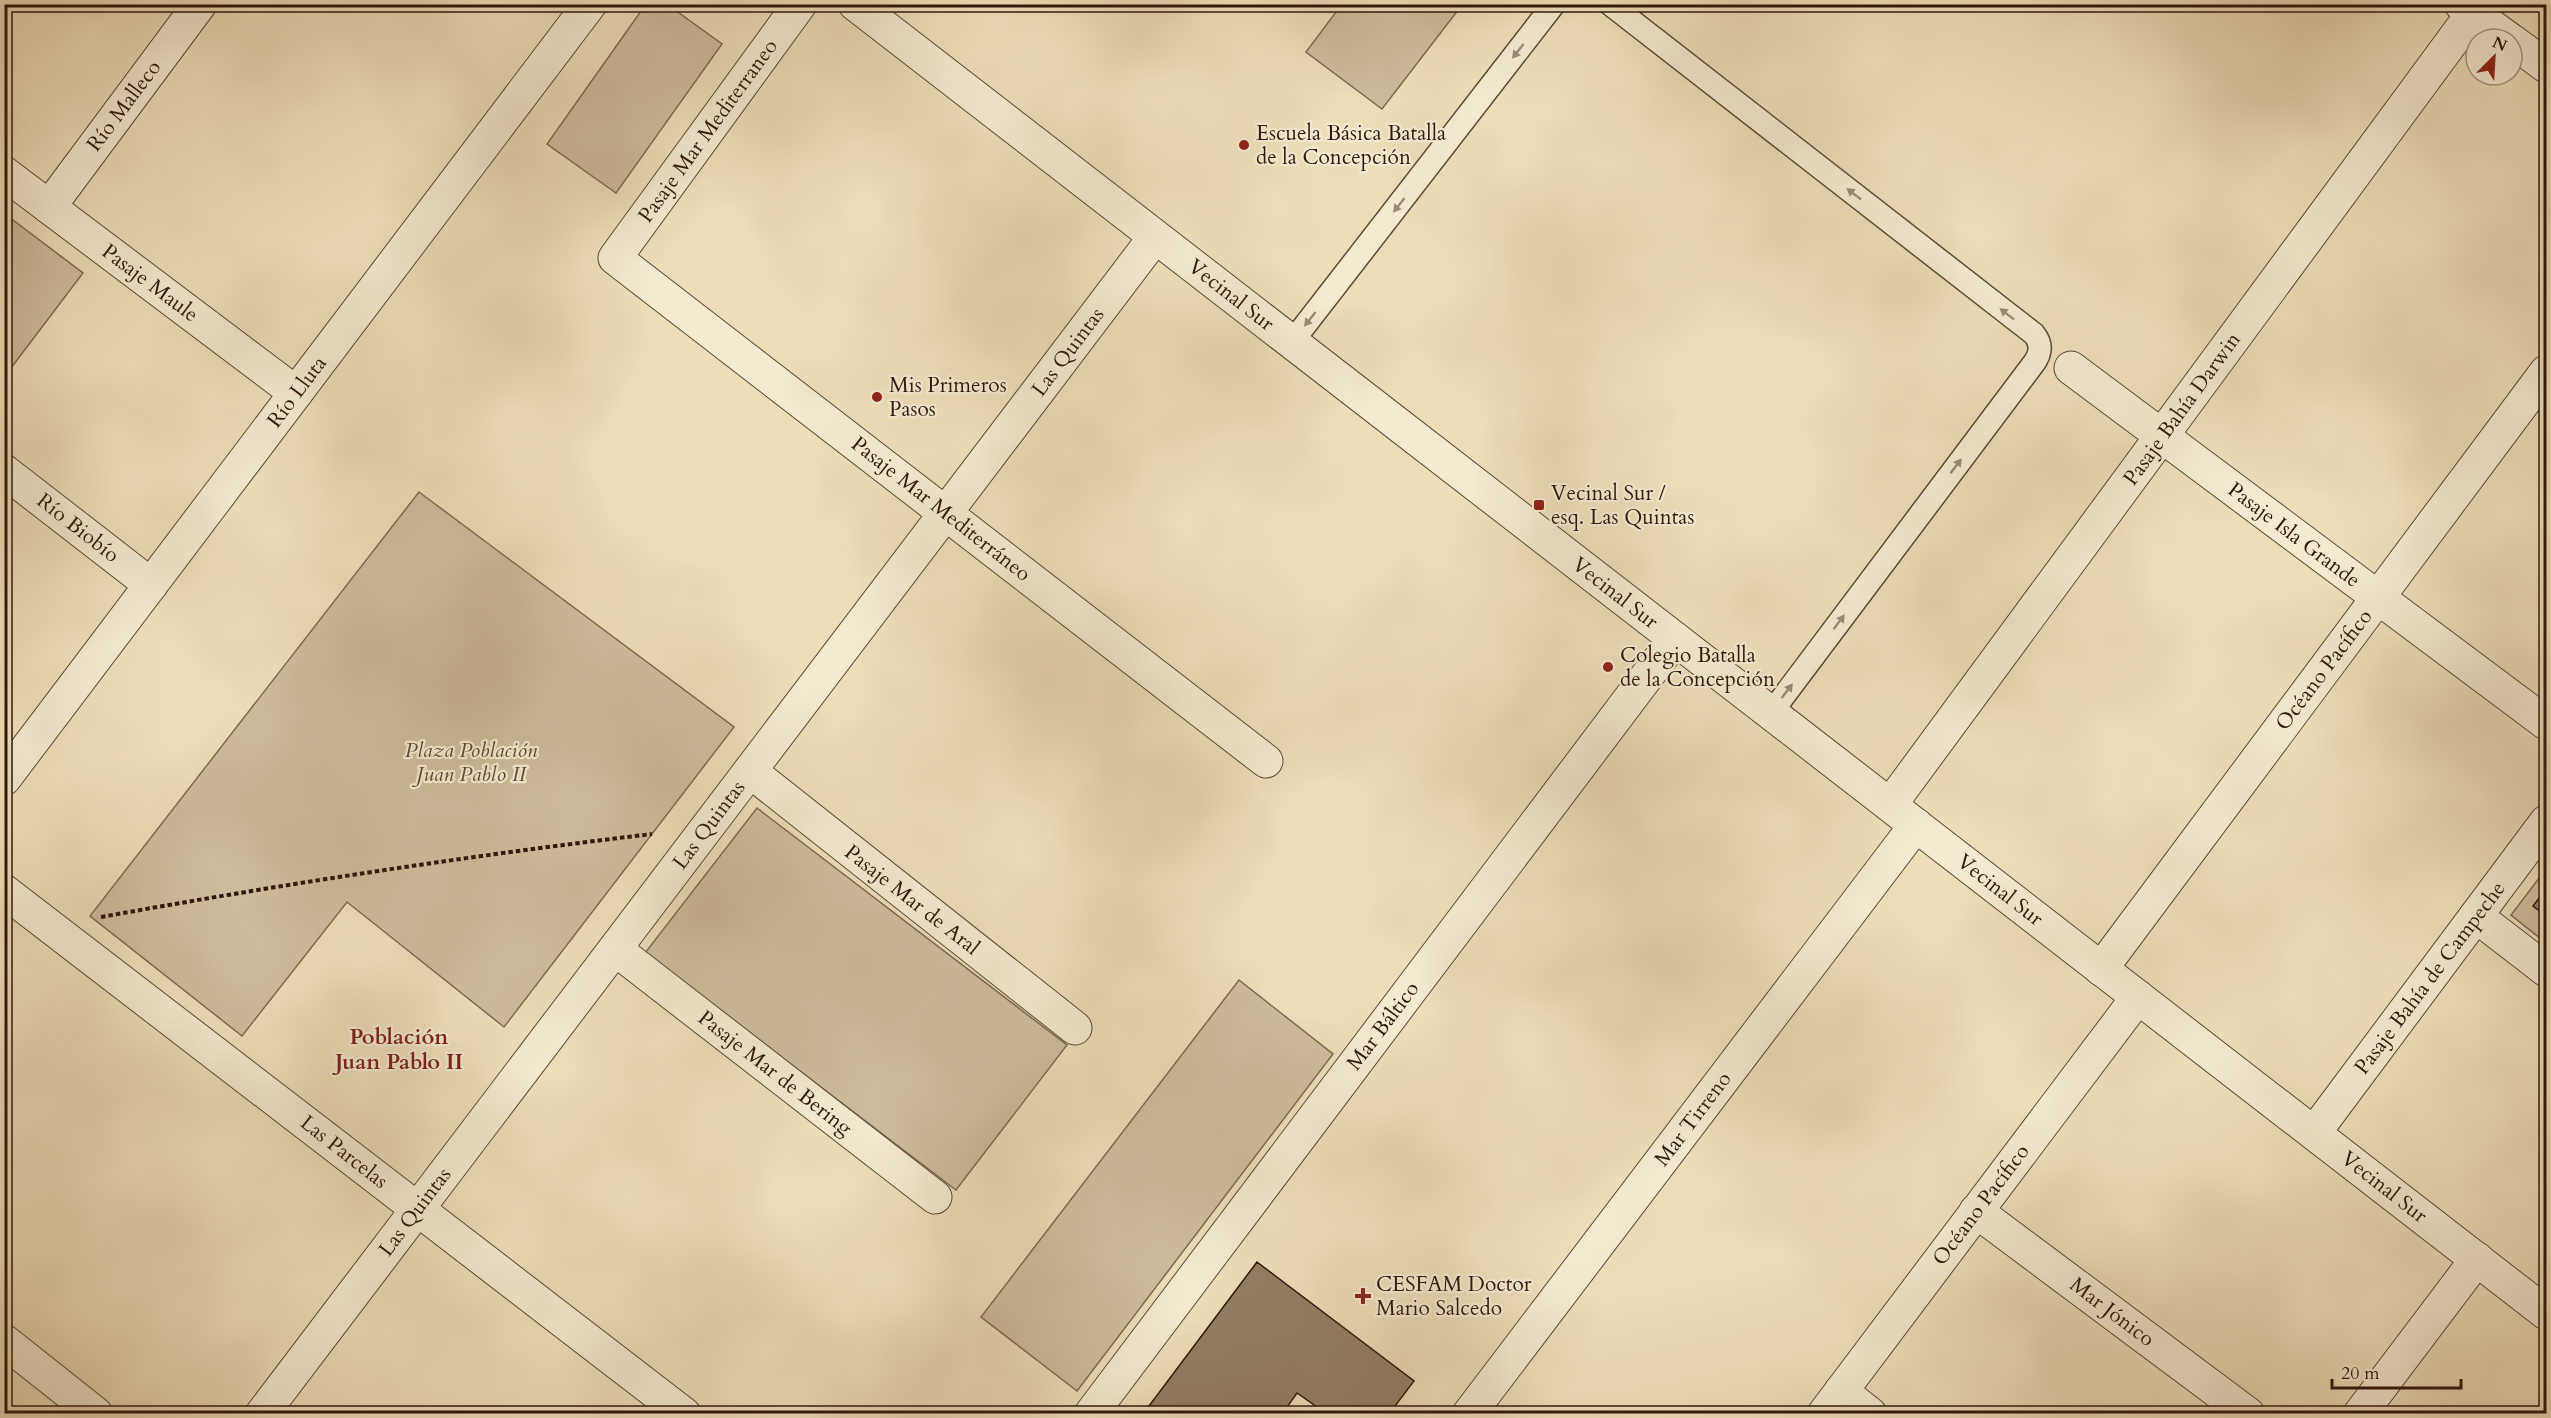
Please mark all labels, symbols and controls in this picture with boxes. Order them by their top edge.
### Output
north arrow [2464,27,2524,87]
text: N [2489,31,2511,57]
street label: Pasaje Mar Mediterraneo [631,33,785,229]
one-way arrow [1513,43,1525,58]
street label: Río Malleco [80,54,168,158]
place label: Escuela Básica Batalla de la Concepción [1256,119,1446,172]
marker: Escuela Básica Batalla de la Concepción [1237,138,1251,152]
one-way arrow [1846,188,1862,200]
one-way arrow [1393,197,1405,212]
street label: Pasaje Maule [96,237,204,329]
street label: Vecinal Sur [1182,252,1280,338]
street label: Las Quintas [1025,301,1111,403]
one-way arrow [2000,308,2015,320]
one-way arrow [1304,311,1316,326]
street label: Pasaje Bahía Darwin [2117,327,2247,491]
street label: Río Lluta [261,350,333,434]
place label: Mis Primeros Pasos [889,371,1007,424]
marker: Mis Primeros Pasos [870,390,884,404]
street label: Pasaje Mar Mediterráneo [845,430,1037,588]
one-way arrow [1950,459,1962,474]
street label: Pasaje Isla Grande [2222,476,2366,594]
place label: Vecinal Sur / esq. Las Quintas [1551,479,1694,532]
street label: Río Biobío [31,487,125,569]
marker: Vecinal Sur / esq. Las Quintas [1532,498,1546,512]
street label: Vecinal Sur [1566,550,1664,636]
street label: Océano Pacífico [2269,603,2379,737]
one-way arrow [1833,615,1845,631]
place label: Colegio Batalla de la Concepción [1620,641,1775,694]
marker: Colegio Batalla de la Concepción [1601,660,1615,674]
one-way arrow [1781,683,1794,699]
park label: Plaza Población Juan Pablo II [405,736,538,789]
street label: Las Quintas [666,774,752,876]
street label: Pasaje Mar de Aral [838,838,986,962]
street label: Vecinal Sur [1951,847,2049,933]
street label: Pasaje Bahía de Campeche [2348,876,2512,1080]
street label: Mar Báltico [1340,976,1426,1076]
street label: Pasaje Mar de Bering [692,1004,858,1143]
district label: Población Juan Pablo II [332,1022,463,1077]
street label: Mar Tirreno [1648,1066,1738,1172]
street label: Las Parcelas [294,1109,394,1195]
street label: Océano Pacífico [1926,1138,2036,1272]
street label: Vecinal Sur [2335,1144,2433,1230]
street label: Las Quintas [372,1161,458,1263]
place label: CESFAM Doctor Mario Salcedo [1376,1270,1532,1323]
street label: Mar Jónico [2064,1271,2160,1353]
marker: CESFAM Doctor Mario Salcedo [1354,1287,1372,1305]
scale bar [2332,1352,2461,1390]
text: 20 m [2341,1361,2380,1386]

